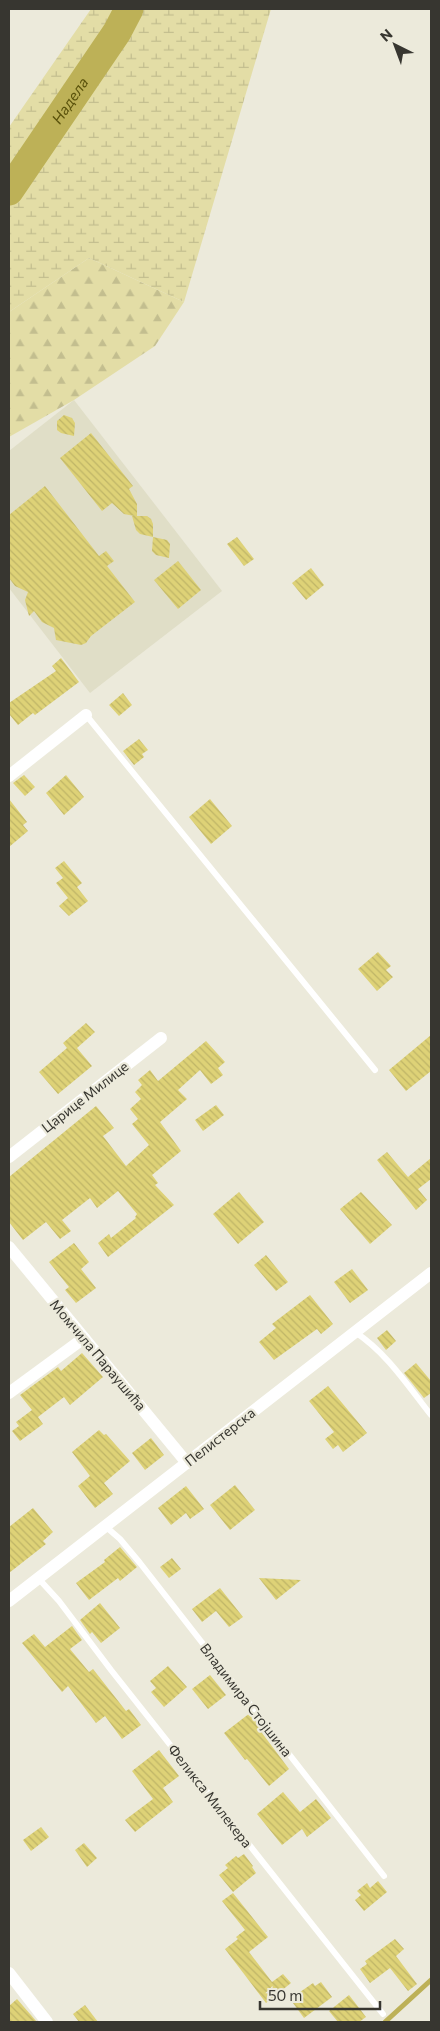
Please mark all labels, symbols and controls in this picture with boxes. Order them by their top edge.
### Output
north arrow [370,20,420,70]
text: N [376,25,396,45]
water label: Надела [47,73,92,127]
street label: Царице Милице [38,1057,131,1136]
street label: Момчила Параушића [47,1296,150,1414]
street label: Пелистерска [181,1404,258,1469]
street label: Владимира Стојшина [197,1640,296,1760]
street label: Феликса Милекера [165,1741,256,1851]
scale bar [260,1978,380,2010]
text: 50 m [268,1986,302,2004]

